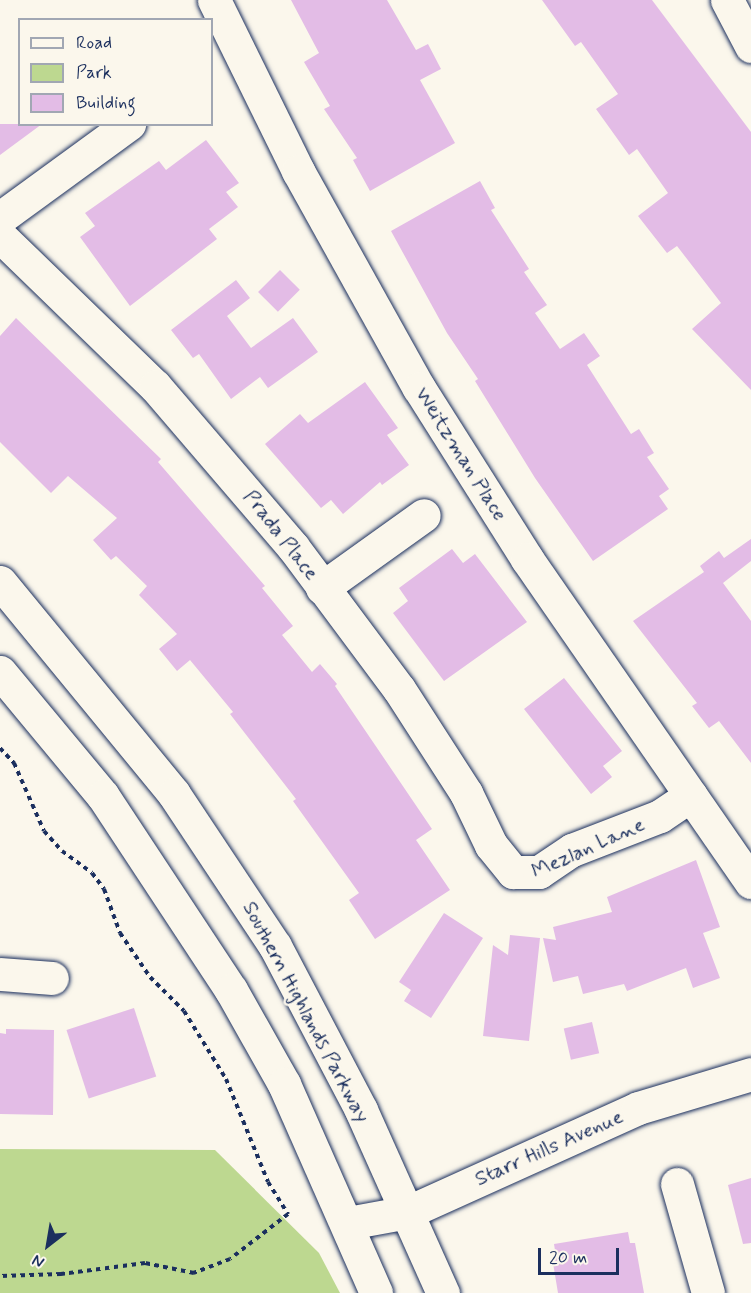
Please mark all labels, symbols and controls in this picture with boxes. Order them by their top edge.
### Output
legend [18,18,213,126]
text: Road [76,31,112,55]
text: Park [76,61,112,85]
text: Building [76,91,136,115]
street label: Weitzman Place [410,382,512,526]
street label: Prada Place [239,486,323,584]
street label: Mezlan Lane [530,813,646,883]
street label: Southern Highlands Parkway [236,896,376,1128]
street label: Starr Hills Avenue [470,1103,628,1193]
north arrow [18,1215,78,1275]
scale bar [541,1236,622,1274]
text: 20 m [549,1246,587,1270]
text: N [28,1249,48,1273]

